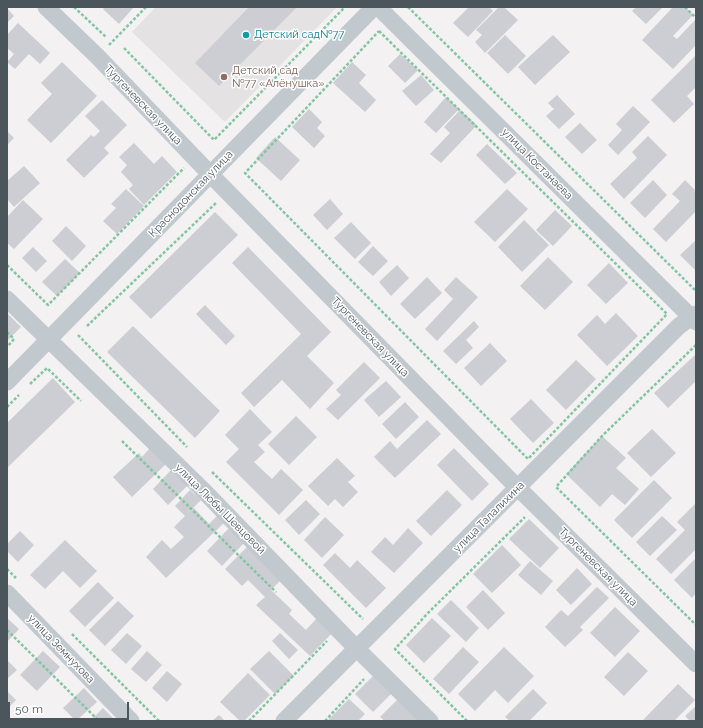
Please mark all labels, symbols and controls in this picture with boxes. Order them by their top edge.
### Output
place label: Детский сад№77 [254,28,344,42]
marker: Детский сад№77 [241,30,251,40]
street label: Тургеневская улица [102,62,184,148]
place label: Детский сад №77 «Алёнушка» [232,64,325,90]
marker: Детский сад №77 «Алёнушка» [219,72,229,82]
street label: улица Костанаева [499,126,575,202]
street label: Краснодонская улица [146,148,236,240]
street label: Тургеневская улица [329,294,411,380]
street label: улица Любы Шевцовой [172,461,268,557]
street label: улица Талалихина [451,479,527,555]
street label: Тургеневская улица [556,525,640,609]
street label: улица Земнухова [25,612,97,686]
scale bar [10,694,131,720]
text: 50 m [15,702,43,716]

